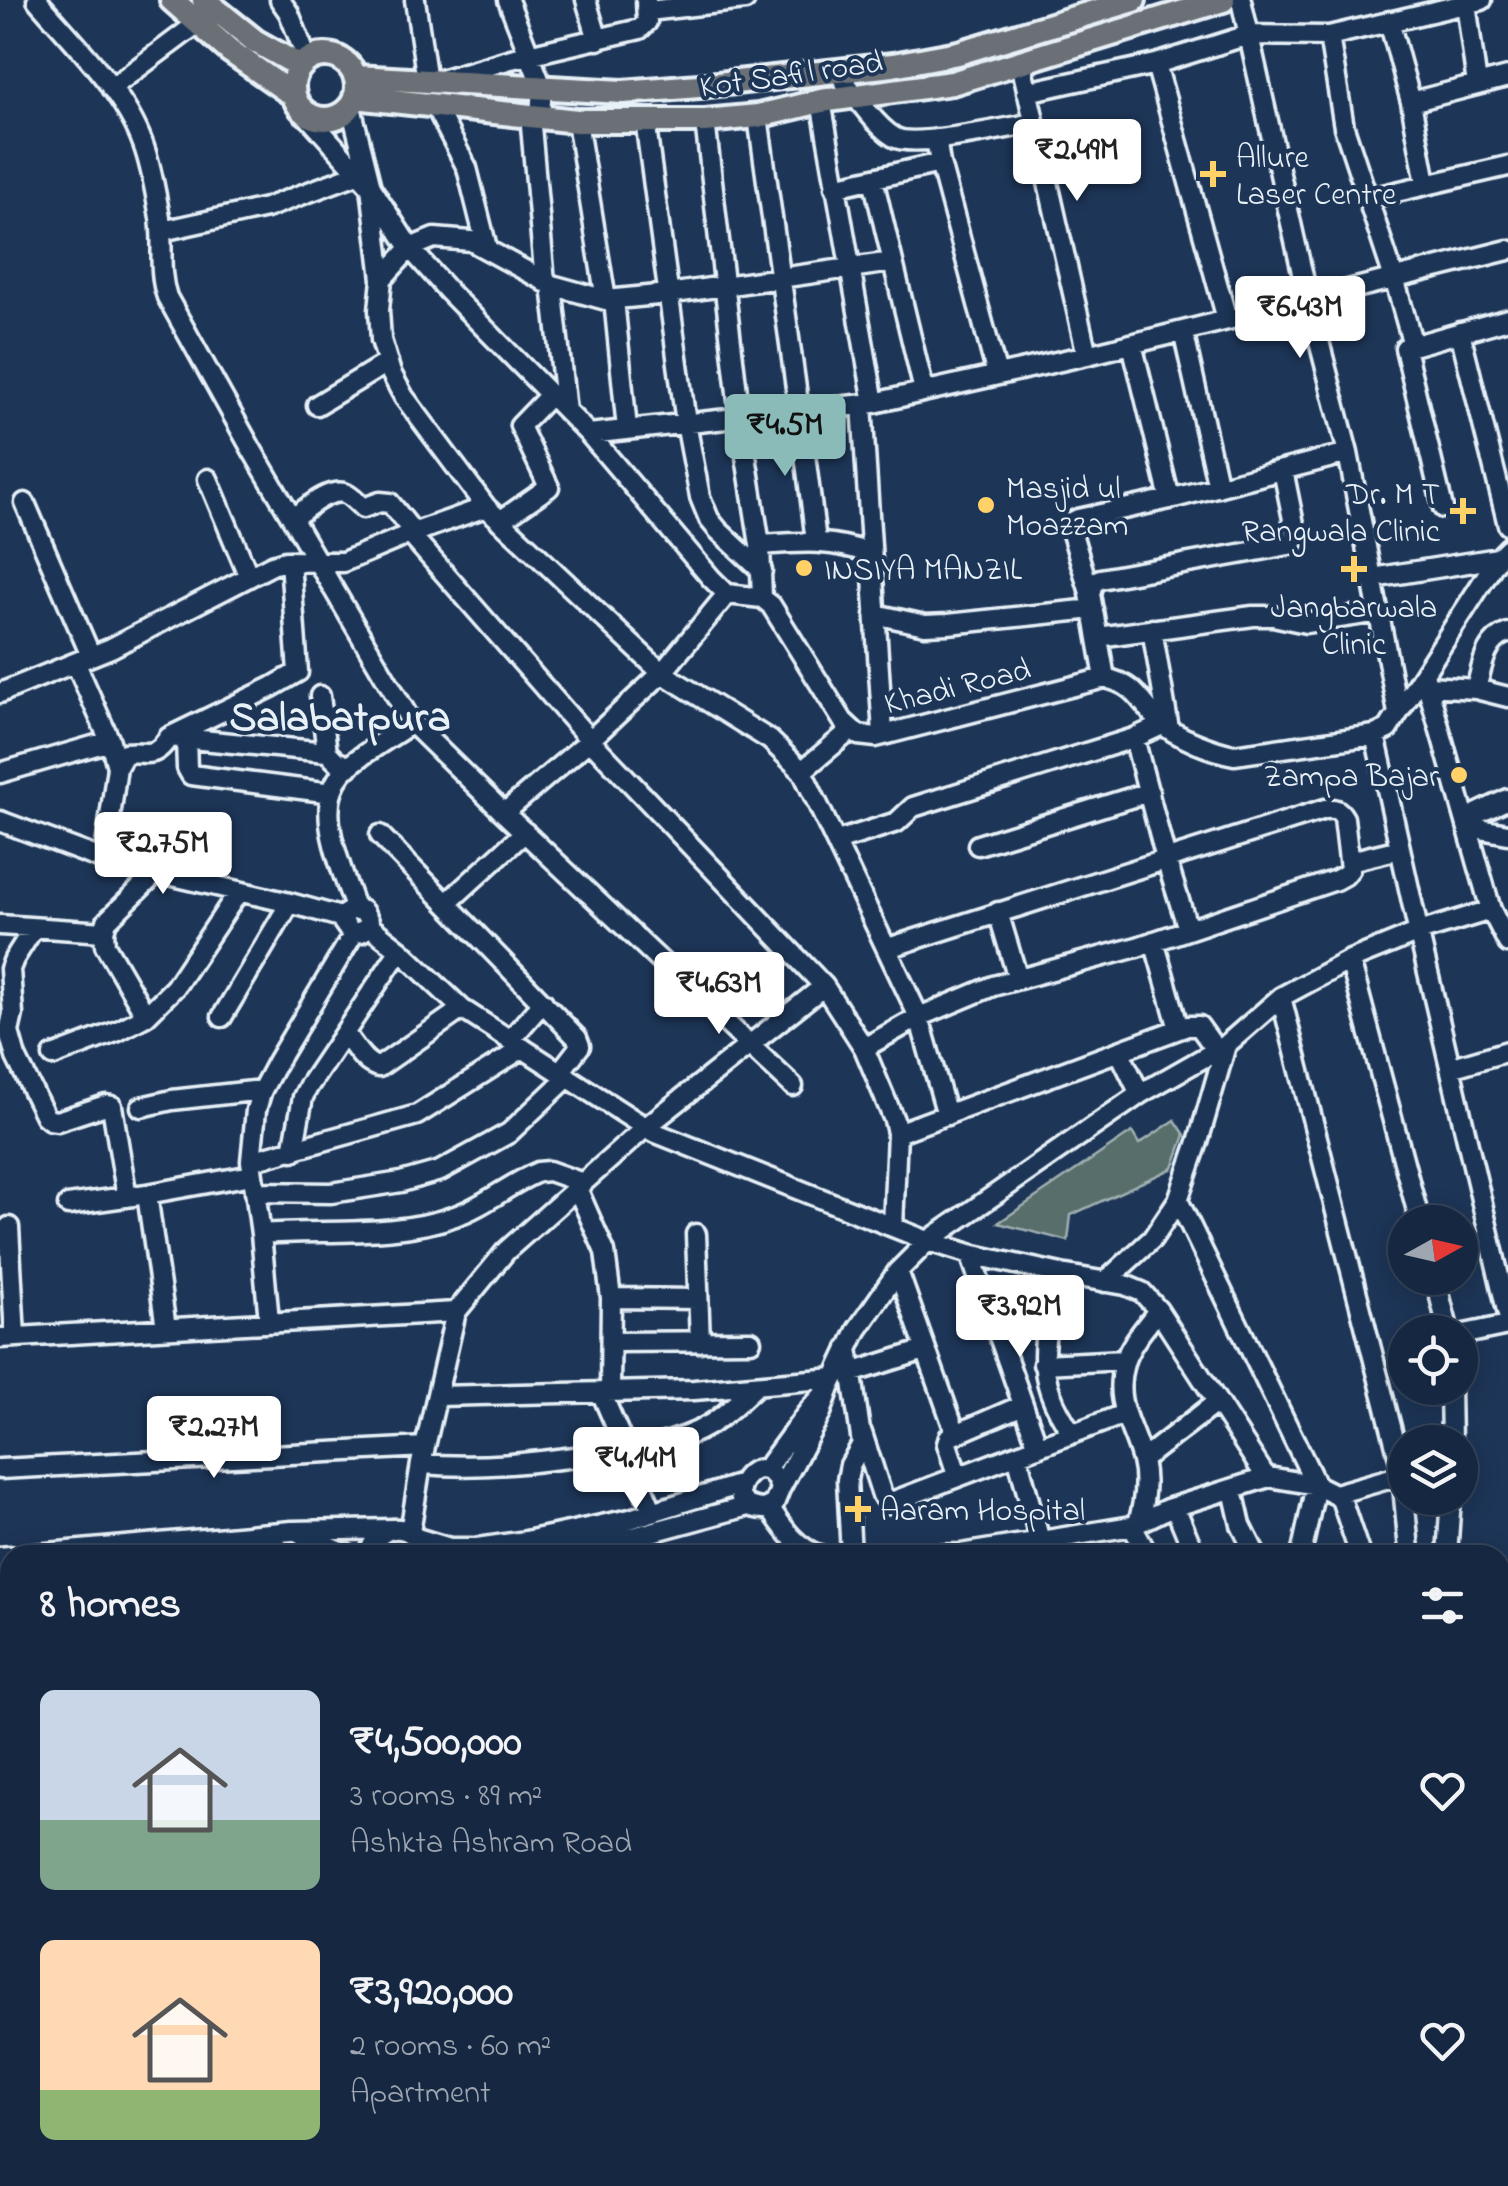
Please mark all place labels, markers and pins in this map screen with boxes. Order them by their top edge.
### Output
pin: ₹2.49M [996,119,1158,204]
place label: Allure Laser Centre [1236,136,1397,220]
marker: Allure Laser Centre [1200,161,1226,187]
pin: ₹6.43M [1219,276,1381,361]
pin: ₹4.5M [715,394,855,479]
place label: Masjid ul Moazzam [1006,467,1128,551]
place label: Dr. M T Rangwala Clinic [1241,473,1441,557]
marker: Masjid ul Moazzam [975,494,997,516]
marker: Dr. M T Rangwala Clinic [1450,498,1476,524]
place label: INSIYA MANZIL [824,548,1022,595]
marker: Jangbarwala Clinic [1341,556,1367,582]
marker: INSIYA MANZIL [793,557,815,579]
place label: Jangbarwala Clinic [1271,586,1437,670]
place label: Zampa Bajar [1264,755,1439,802]
marker: Zampa Bajar [1448,764,1470,786]
pin: ₹2.75M [82,812,244,897]
pin: ₹4.63M [638,952,800,1037]
pin: ₹3.92M [939,1275,1101,1360]
pin: ₹2.27M [133,1396,295,1481]
pin: ₹4.14M [555,1427,717,1512]
place label: Aaram Hospital [880,1489,1085,1536]
marker: Aaram Hospital [845,1496,871,1522]

